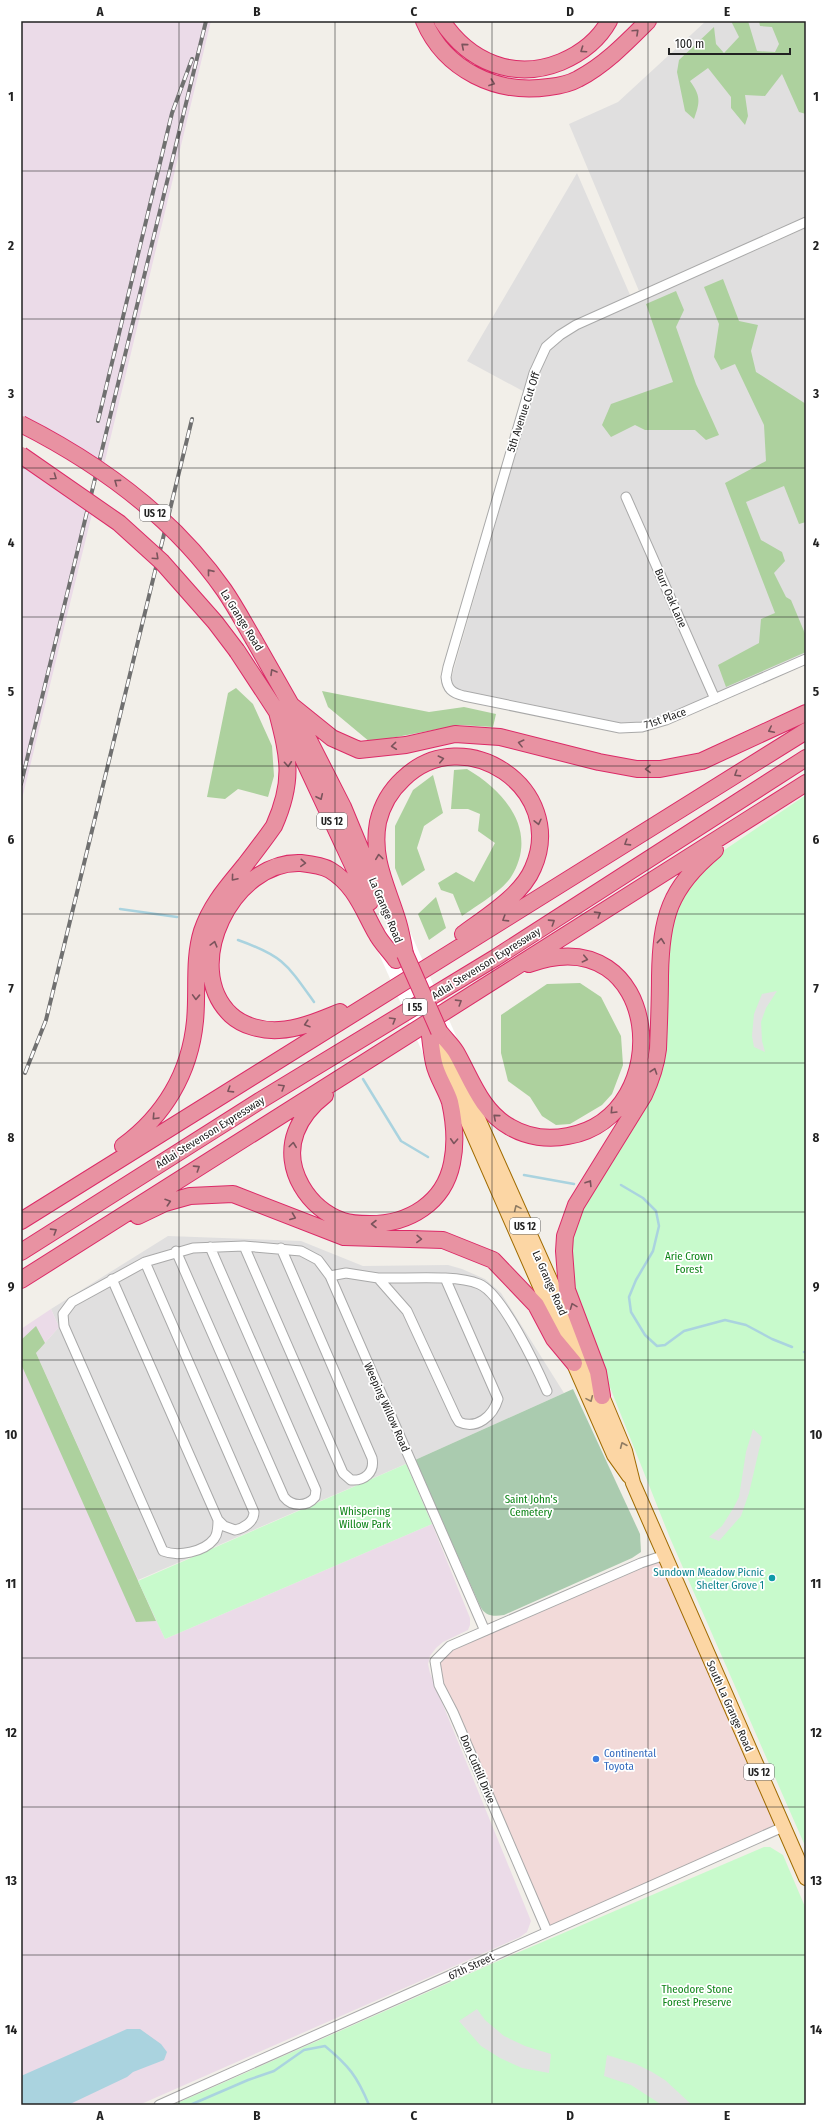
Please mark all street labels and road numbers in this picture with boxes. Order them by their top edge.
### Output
street label: 5th Avenue Cut Off [504,370,543,454]
road number: US 12 [140,505,170,521]
street label: Burr Oak Lane [652,567,689,630]
street label: La Grange Road [218,587,266,653]
street label: 71st Place [643,705,688,732]
road number: US 12 [317,813,347,829]
street label: La Grange Road [366,876,405,945]
street label: Adlai Stevenson Expressway [430,925,543,1002]
road number: I 55 [403,999,427,1015]
street label: Adlai Stevenson Expressway [154,1094,267,1171]
road number: US 12 [510,1218,540,1234]
street label: La Grange Road [529,1249,570,1318]
street label: Weeping Willow Road [361,1361,412,1454]
street label: South La Grange Road [704,1659,756,1754]
street label: Don Cuttill Drive [457,1733,498,1805]
road number: US 12 [744,1764,774,1780]
street label: 67th Street [446,1950,496,1983]

